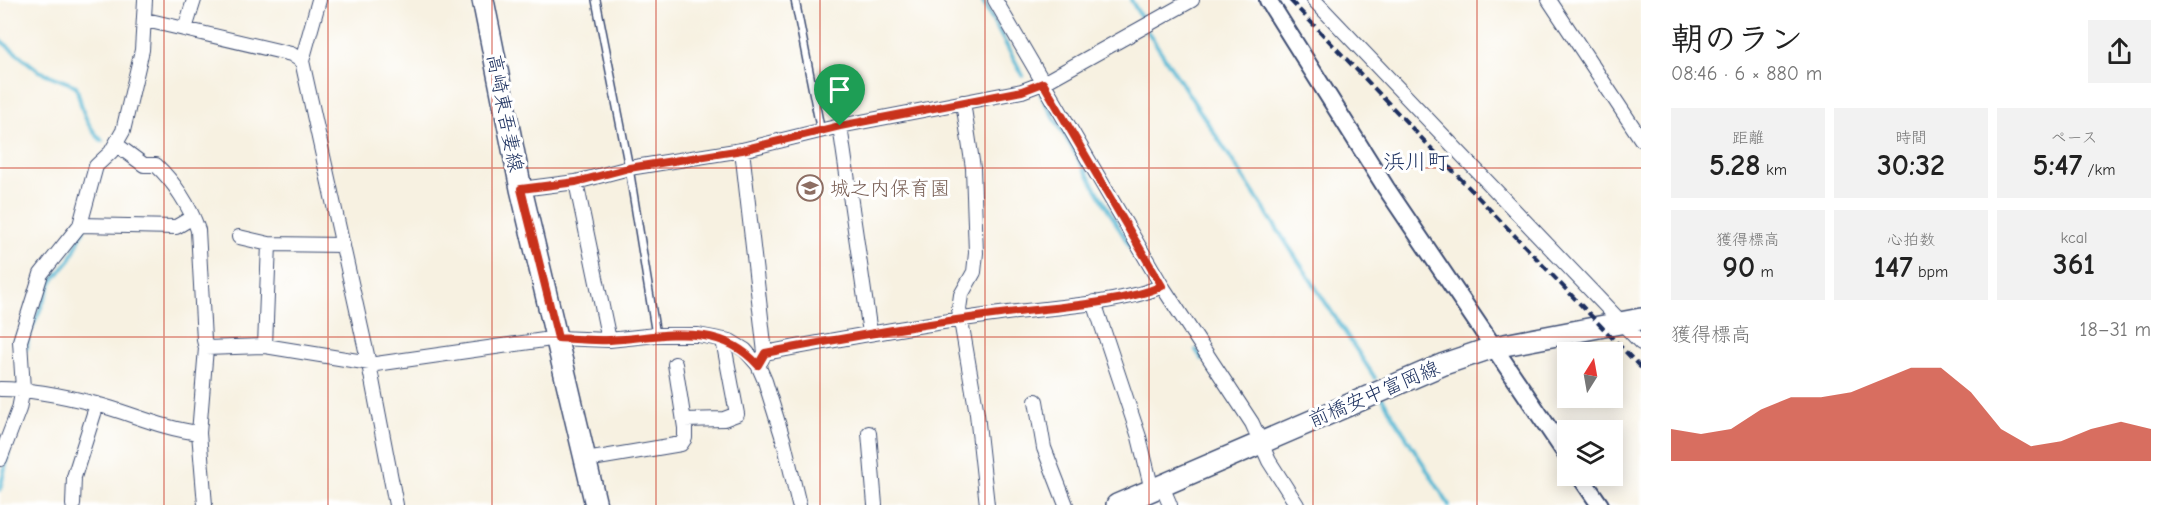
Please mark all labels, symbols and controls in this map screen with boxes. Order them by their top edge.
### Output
text: 朝のラン [1671,20,1803,58]
button: share [2088,20,2151,83]
street label: 高崎東吾妻線 [482,52,528,174]
text: 08:46 · 6 × 880 m [1671,62,1822,85]
pin [814,64,865,126]
icon: arrive [823,73,856,106]
text: 距離 [1732,129,1764,147]
text: 時間 [1895,129,1927,147]
text: ペース [2050,129,2098,147]
text: 5.28 [1709,148,1761,183]
text: 30:32 [1877,148,1945,183]
text: 5:47 [2032,148,2082,183]
district label: 浜川町 [1383,149,1449,175]
text: km [1761,161,1787,179]
text: /km [2082,161,2116,179]
school or university icon: 城之内保育園 [795,173,825,203]
place label: 城之内保育園 [830,177,950,200]
text: kcal [2061,229,2087,247]
text: 獲得標高 [1716,231,1780,249]
text: 心拍数 [1887,231,1935,249]
text: 361 [2053,247,2095,282]
text: 90 [1722,250,1755,285]
text: 147 [1874,250,1913,285]
text: m [1755,263,1774,281]
text: bpm [1913,263,1948,281]
text: 18–31 m [2080,318,2151,341]
text: 獲得標高 [1671,323,1751,346]
north arrow [1557,342,1623,408]
map controls [1557,342,1623,486]
street label: 前橋安中富岡線 [1305,356,1443,432]
button: layers [1557,420,1623,486]

